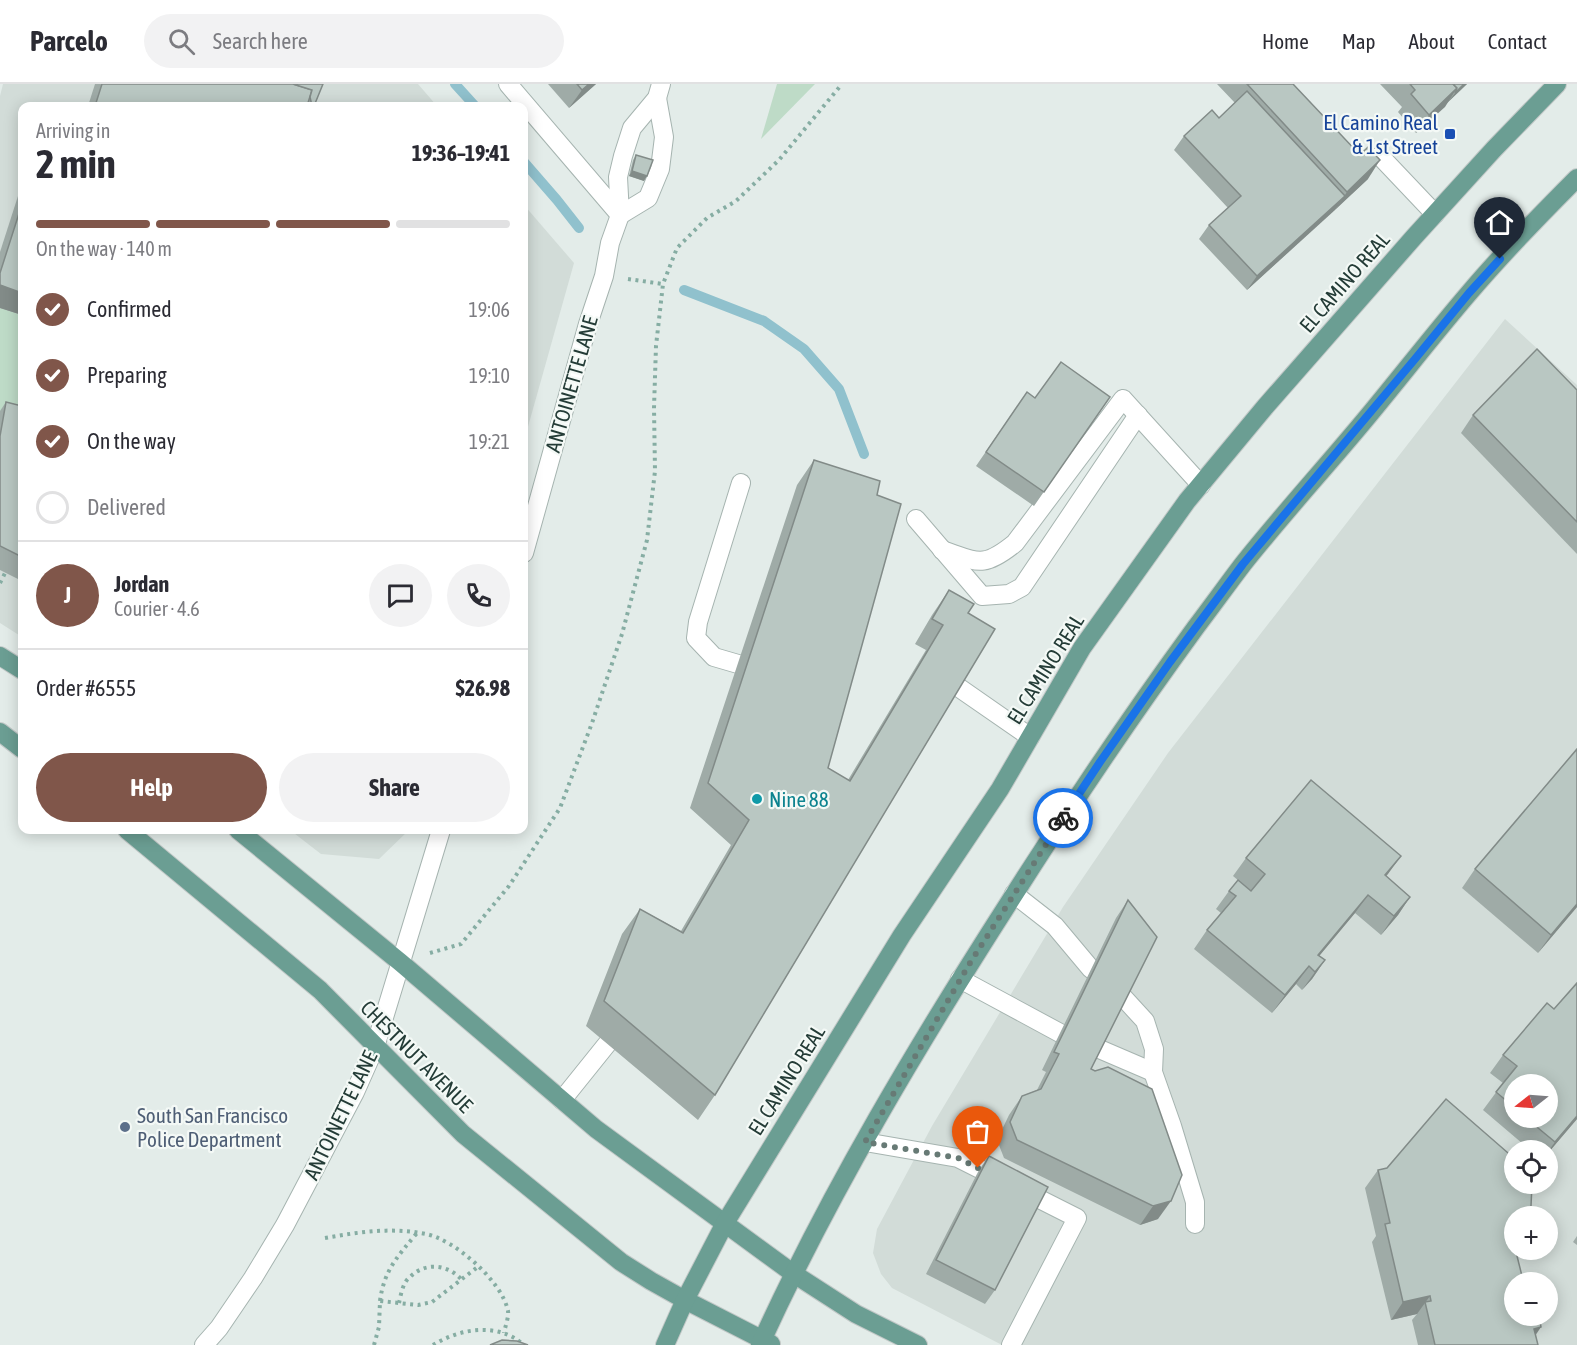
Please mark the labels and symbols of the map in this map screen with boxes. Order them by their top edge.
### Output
place label: El Camino Real & 1st Street [1323,110,1438,158]
marker: El Camino Real & 1st Street [1443,127,1457,141]
pin [1474,197,1525,259]
street label: EL CAMINO REAL [1294,227,1394,337]
street label: ANTOINETTE LANE [540,313,602,455]
street label: EL CAMINO REAL [1002,610,1088,728]
place label: Nine 88 [769,787,829,811]
courier [1033,788,1093,848]
marker: Nine 88 [750,792,764,806]
street label: CHESTNUT AVENUE [356,995,478,1117]
street label: EL CAMINO REAL [743,1021,829,1139]
street label: ANTOINETTE LANE [298,1047,382,1183]
north arrow [1504,1074,1558,1128]
place label: South San Francisco Police Department [137,1103,288,1151]
pin [952,1106,1003,1168]
marker: South San Francisco Police Department [118,1120,132,1134]

